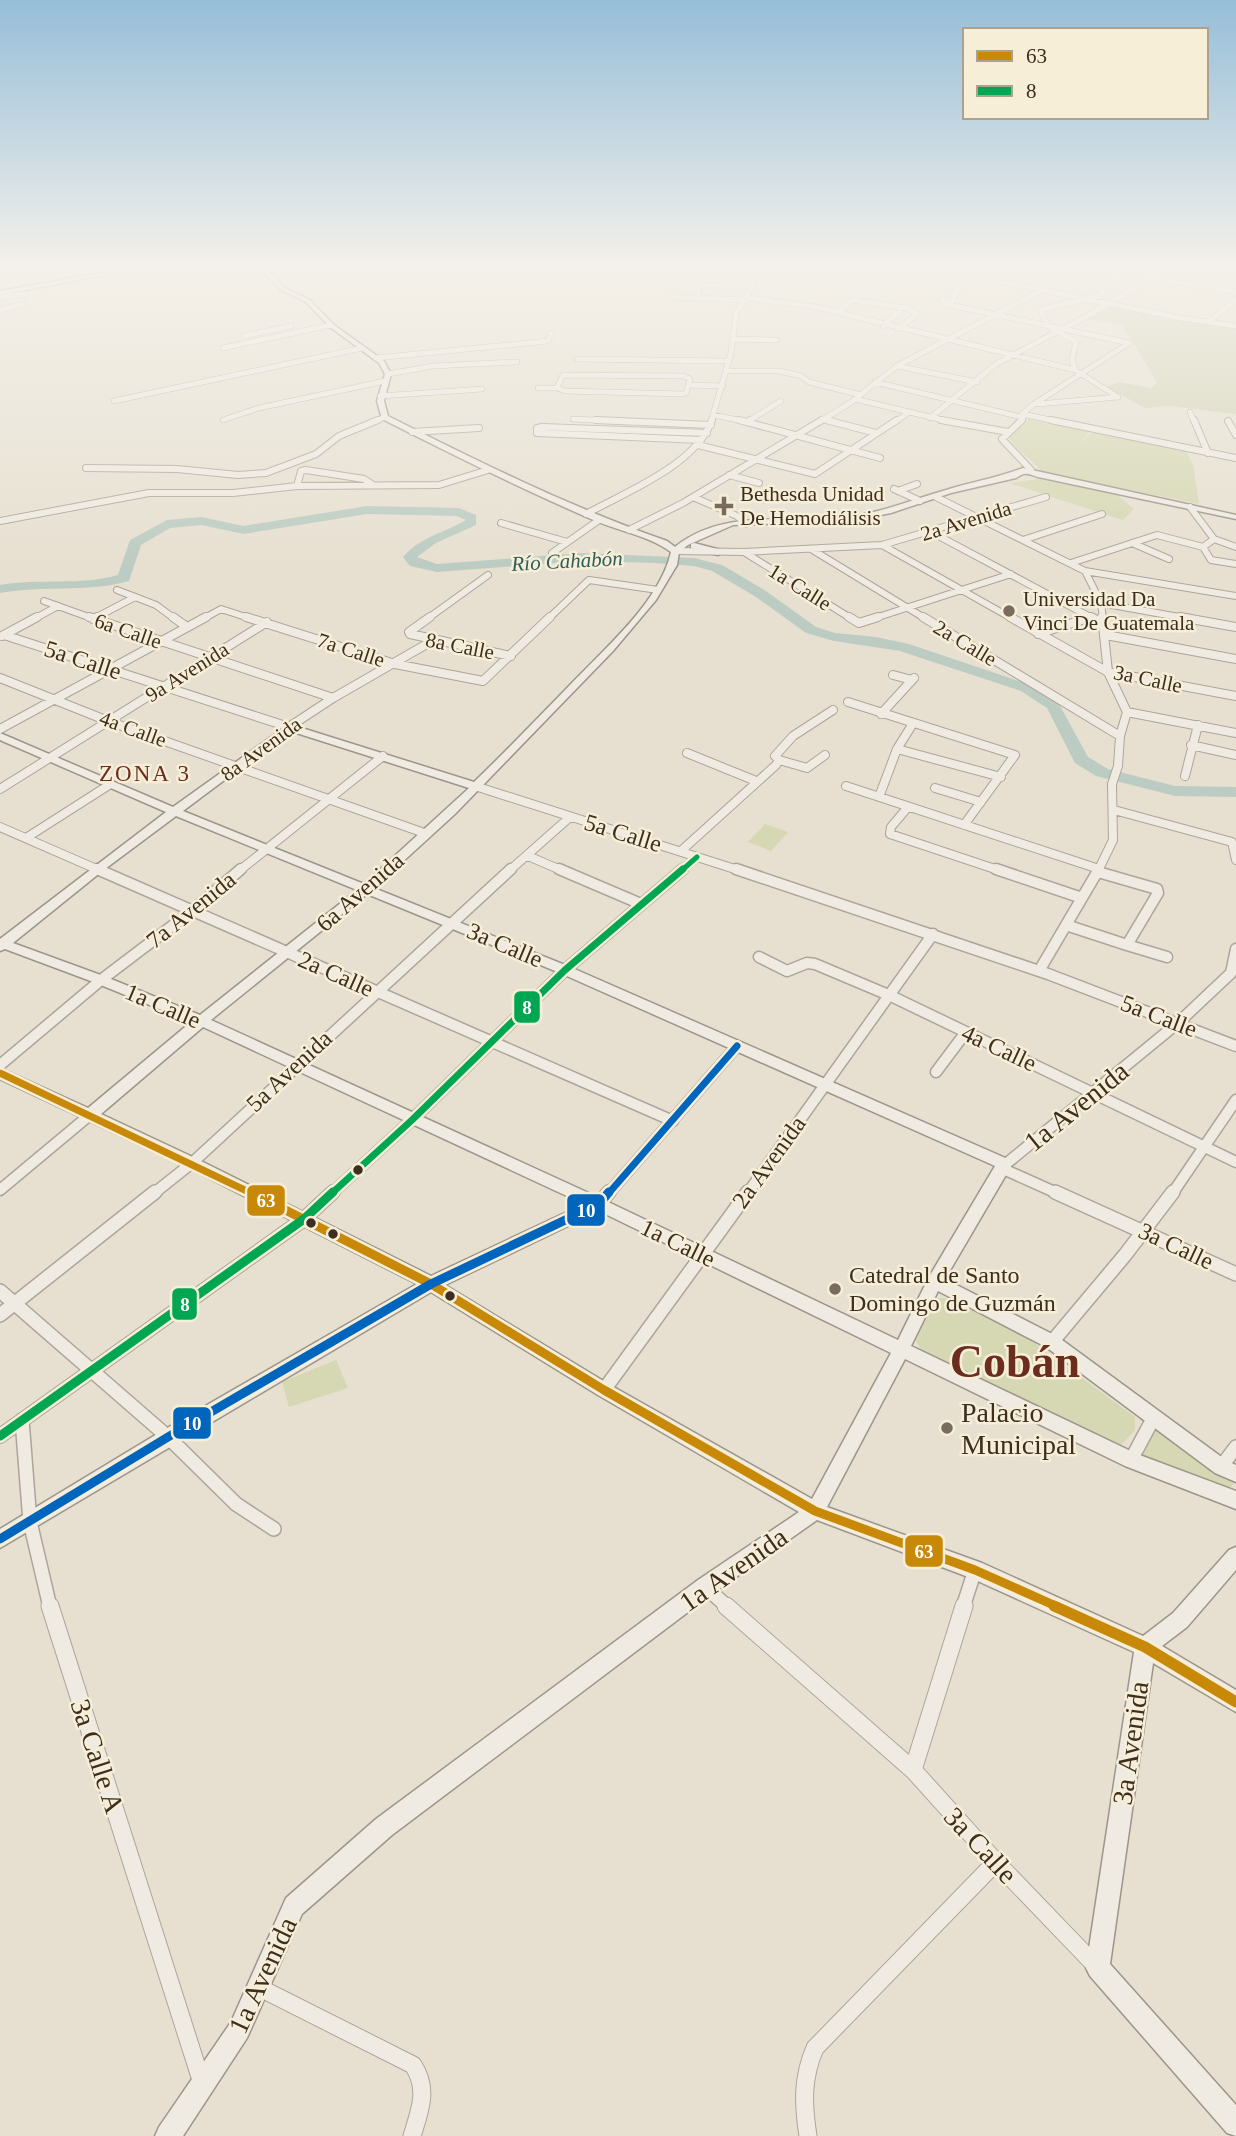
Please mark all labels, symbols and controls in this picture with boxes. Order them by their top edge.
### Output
legend [963,28,1208,119]
text: 63 [1026,44,1047,68]
text: 8 [1026,79,1037,103]
place label: Bethesda Unidad De Hemodiálisis [740,482,885,530]
marker: Bethesda Unidad De Hemodiálisis [714,496,734,516]
street label: 2a Avenida [918,496,1015,546]
water label: Río Cahabón [510,546,623,576]
street label: 1a Calle [764,558,836,616]
place label: Universidad Da Vinci De Guatemala [1023,587,1195,635]
marker: Universidad Da Vinci De Guatemala [1001,603,1017,619]
street label: 6a Calle [91,608,165,654]
street label: 2a Calle [929,615,1001,671]
street label: 7a Calle [314,628,388,672]
street label: 8a Calle [424,628,496,664]
street label: 5a Calle [41,635,125,685]
street label: 9a Avenida [141,637,234,707]
street label: 3a Calle [1112,660,1184,698]
street label: 4a Calle [96,706,170,752]
street label: 8a Avenida [216,711,306,786]
district label: ZONA 3 [99,761,191,786]
street label: 5a Calle [581,809,665,857]
street label: 6a Avenida [311,847,409,937]
street label: 7a Avenida [141,866,241,954]
street label: 3a Calle [463,918,547,972]
street label: 2a Calle [294,946,378,1002]
street label: 1a Calle [121,979,205,1033]
line badge: 8 [513,990,541,1024]
street label: 5a Calle [1117,990,1201,1042]
text: 8 [522,997,532,1018]
street label: 4a Calle [958,1019,1040,1077]
street label: 5a Avenida [241,1025,337,1117]
street label: 1a Avenida [1018,1055,1135,1158]
street label: 2a Avenida [727,1111,811,1213]
unlabelled marker [351,1163,365,1177]
line badge: 63 [246,1184,286,1217]
text: 63 [257,1190,276,1211]
line badge: 10 [566,1193,606,1227]
text: 10 [577,1200,596,1221]
street label: 1a Calle [637,1214,719,1272]
unlabelled marker [304,1216,318,1230]
street label: 3a Calle [1135,1217,1217,1275]
unlabelled marker [326,1227,340,1241]
place label: Catedral de Santo Domingo de Guzmán [849,1262,1056,1316]
marker: Catedral de Santo Domingo de Guzmán [827,1281,843,1297]
line badge: 8 [171,1287,198,1321]
unlabelled marker [443,1289,457,1303]
text: 8 [180,1294,190,1315]
district label: Cobán [950,1336,1080,1387]
place label: Palacio Municipal [961,1397,1076,1460]
line badge: 10 [172,1406,212,1440]
text: 10 [183,1413,202,1434]
marker: Palacio Municipal [939,1420,955,1436]
street label: 1a Avenida [673,1521,794,1618]
line badge: 63 [904,1534,944,1568]
text: 63 [915,1541,934,1562]
street label: 3a Avenida [1106,1679,1155,1807]
street label: 3a Calle A [65,1695,131,1818]
street label: 3a Calle [938,1801,1024,1890]
street label: 1a Avenida [222,1912,303,2038]

